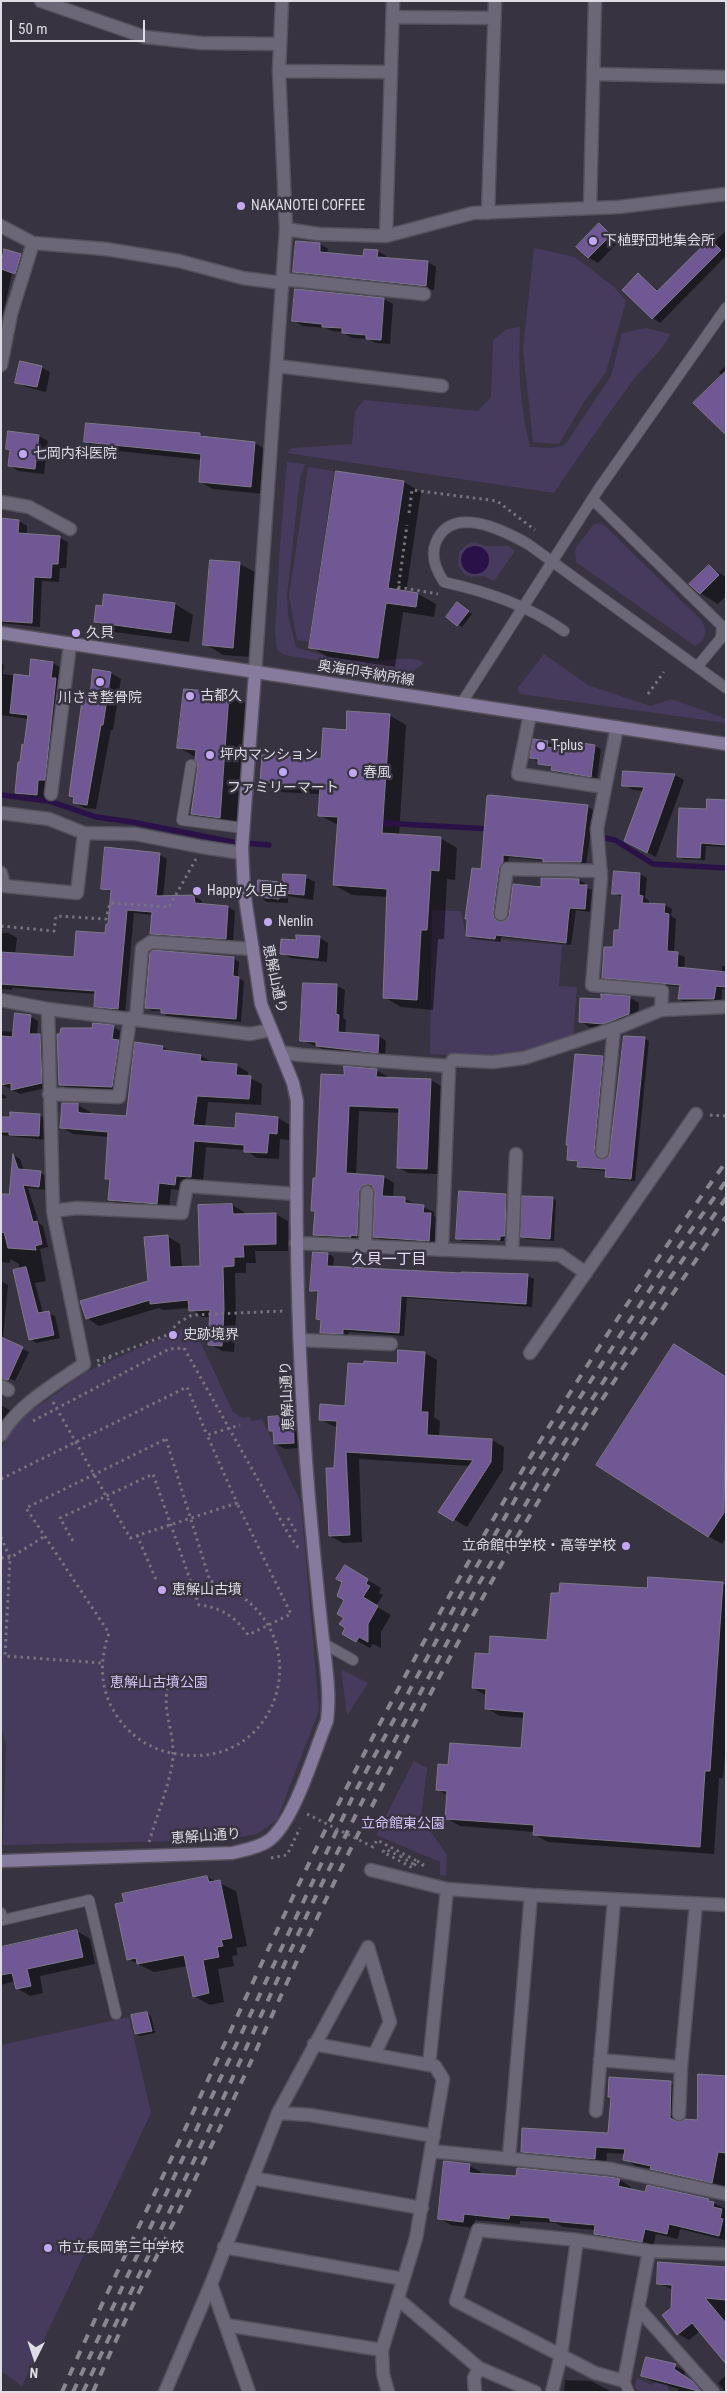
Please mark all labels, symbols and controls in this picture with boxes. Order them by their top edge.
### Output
scale bar [12,10,148,42]
text: 50 m [18,20,48,38]
place label: NAKANOTEI COFFEE [251,198,365,214]
marker: NAKANOTEI COFFEE [235,200,247,212]
place label: 下植野団地集会所 [603,233,715,249]
marker: 下植野団地集会所 [587,235,599,247]
place label: 七岡内科医院 [33,446,117,462]
marker: 七岡内科医院 [17,448,29,460]
place label: 久貝 [86,625,114,641]
marker: 久貝 [70,627,82,639]
street label: 奥海印寺納所線 [316,658,416,690]
marker: 川さき整骨院 [94,676,106,688]
place label: 古都久 [200,688,242,704]
place label: 川さき整骨院 [58,690,142,706]
marker: 古都久 [184,690,196,702]
place label: T-plus [551,738,583,754]
marker: T-plus [535,740,547,752]
place label: 坪内マンション [220,747,318,763]
marker: 坪内マンション [204,749,216,761]
place label: 春風 [363,765,391,781]
marker: ファミリーマート [277,766,289,778]
marker: 春風 [347,767,359,779]
place label: ファミリーマート [227,780,339,796]
place label: Happy 久貝店 [207,883,287,899]
marker: Happy 久貝店 [191,885,203,897]
place label: Nenlin [278,914,313,930]
marker: Nenlin [262,916,274,928]
street label: 恵解山通り [259,943,289,1015]
district label: 久貝一丁目 [352,1251,426,1269]
place label: 史跡境界 [183,1327,239,1343]
marker: 史跡境界 [167,1329,179,1341]
street label: 恵解山通り [278,1361,298,1431]
place label: 立命館中学校・高等学校 [462,1538,616,1554]
marker: 立命館中学校・高等学校 [620,1540,632,1552]
place label: 恵解山古墳 [172,1582,242,1598]
marker: 恵解山古墳 [156,1584,168,1596]
park label: 恵解山古墳公園 [110,1675,208,1691]
park label: 立命館東公園 [361,1816,445,1832]
street label: 恵解山通り [170,1826,242,1848]
place label: 市立長岡第三中学校 [58,2240,184,2256]
marker: 市立長岡第三中学校 [42,2242,54,2254]
north arrow [10,2333,60,2383]
text: N [29,2365,39,2381]

